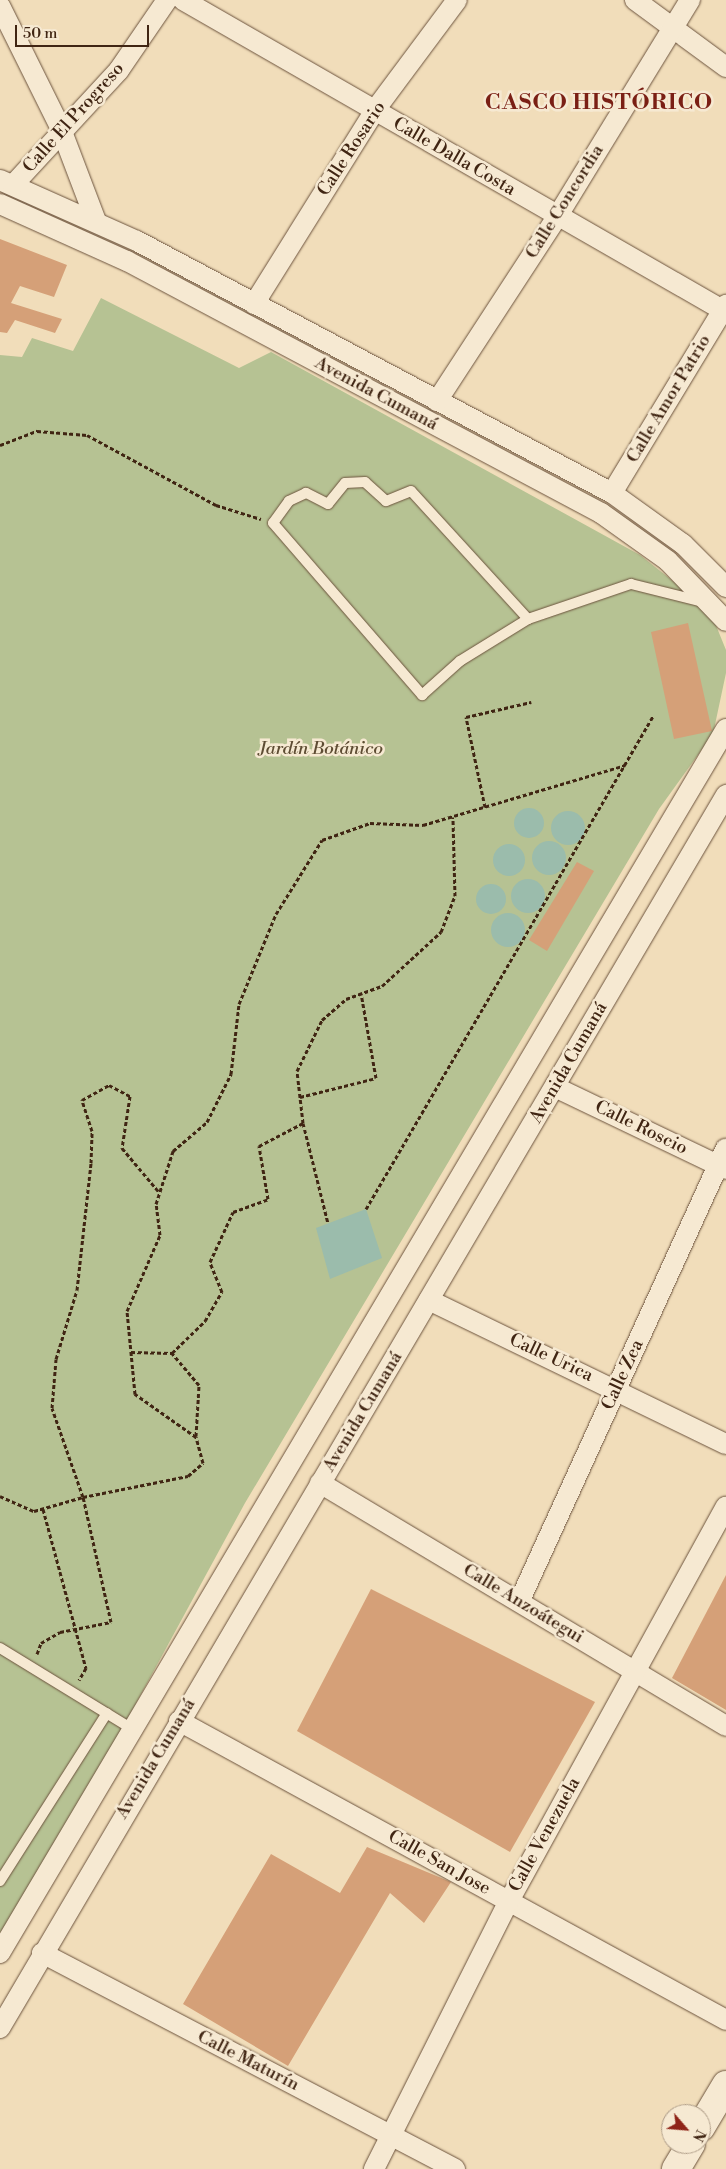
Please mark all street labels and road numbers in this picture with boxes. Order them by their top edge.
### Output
street label: Calle El Progreso [19,58,129,178]
street label: Calle Rosario [313,98,391,200]
street label: Calle Dalla Costa [389,113,519,201]
street label: Calle Concordia [521,141,609,263]
street label: Calle Amor Patrio [622,331,716,467]
street label: Avenida Cumaná [311,352,441,436]
street label: Avenida Cumaná [526,999,612,1127]
street label: Calle Roscio [591,1096,691,1160]
street label: Calle Urica [506,1329,596,1387]
street label: Calle Zea [597,1337,649,1413]
street label: Avenida Cumaná [319,1348,407,1476]
street label: Calle Anzoátegui [459,1560,587,1648]
street label: Avenida Cumaná [112,1695,200,1823]
street label: Calle Venezuela [505,1774,585,1896]
street label: Calle San Jose [384,1826,494,1900]
street label: Calle Maturín [193,2026,303,2096]

